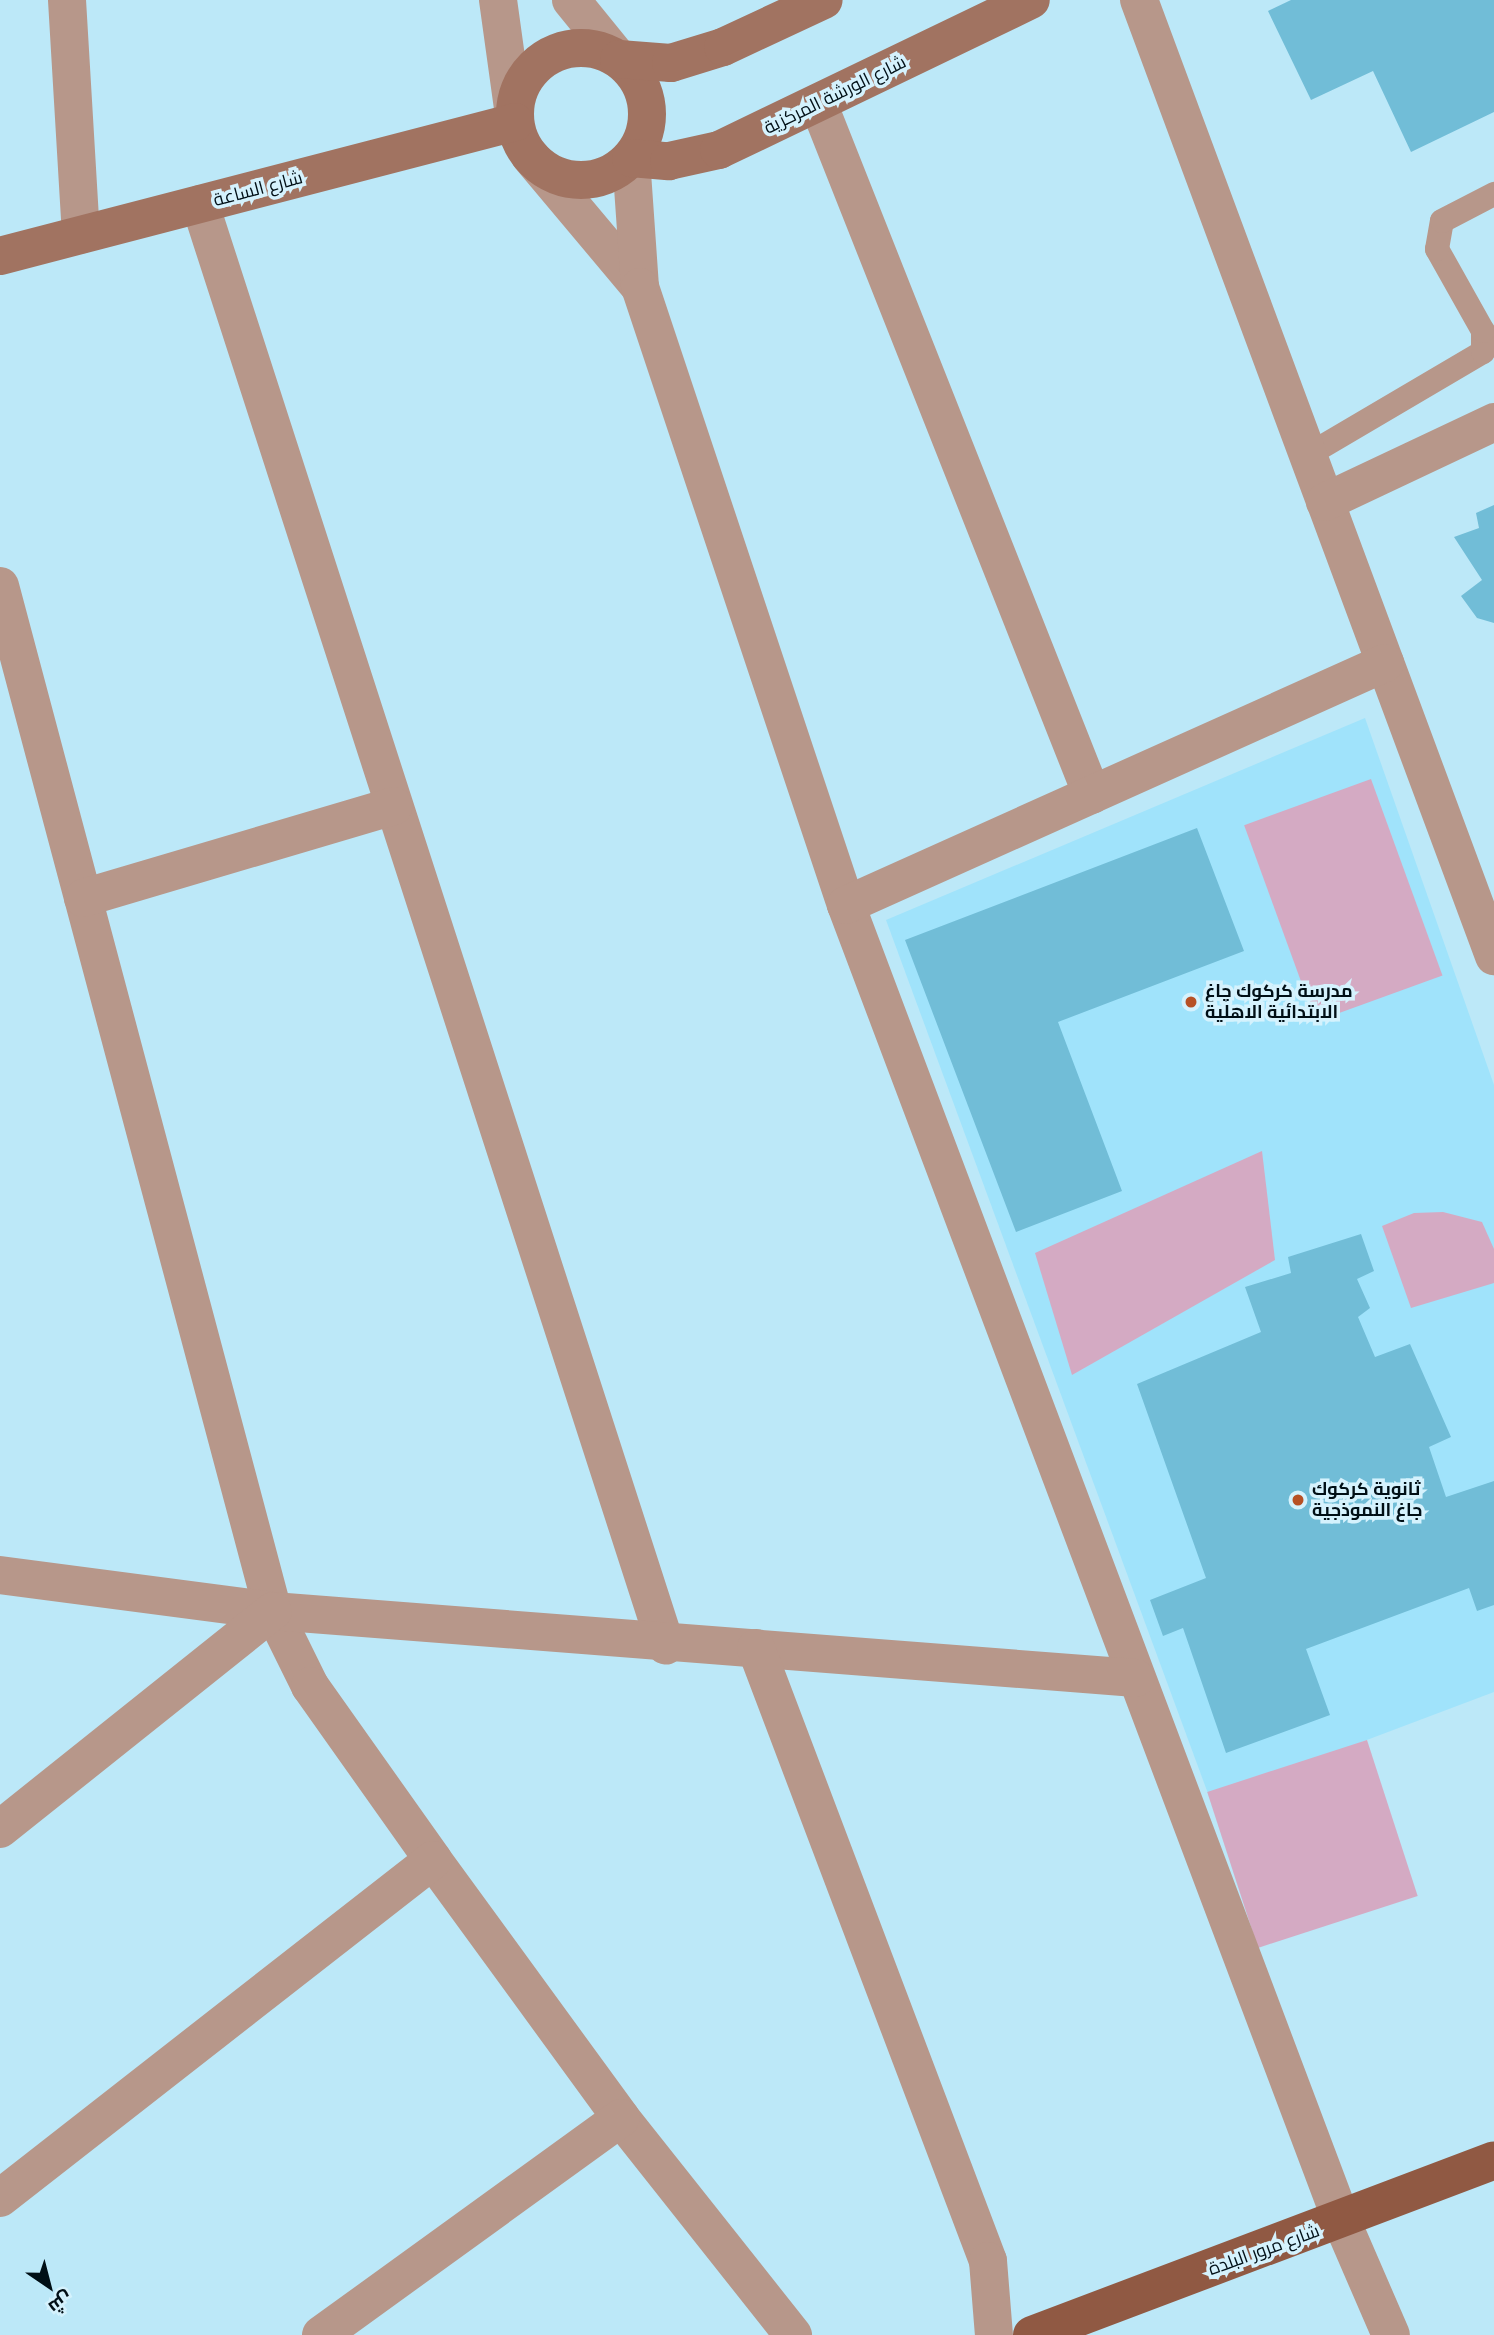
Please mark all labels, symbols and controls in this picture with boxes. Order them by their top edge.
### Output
street label: شارع الورشة المركزية [760,51,910,139]
street label: شارع الساعة [211,167,305,211]
place label: مدرسة كركوك چاغ الابتدائية الاهلية [1205,981,1353,1024]
marker: مدرسة كركوك چاغ الابتدائية الاهلية [1183,994,1199,1010]
place label: ثانوية كركوك جاغ النموذجية [1312,1479,1423,1522]
marker: ثانوية كركوك جاغ النموذجية [1290,1492,1306,1508]
street label: شارع مرور البلدة [1205,2220,1323,2280]
north arrow [14,2251,84,2321]
text: ش [44,2286,78,2320]

